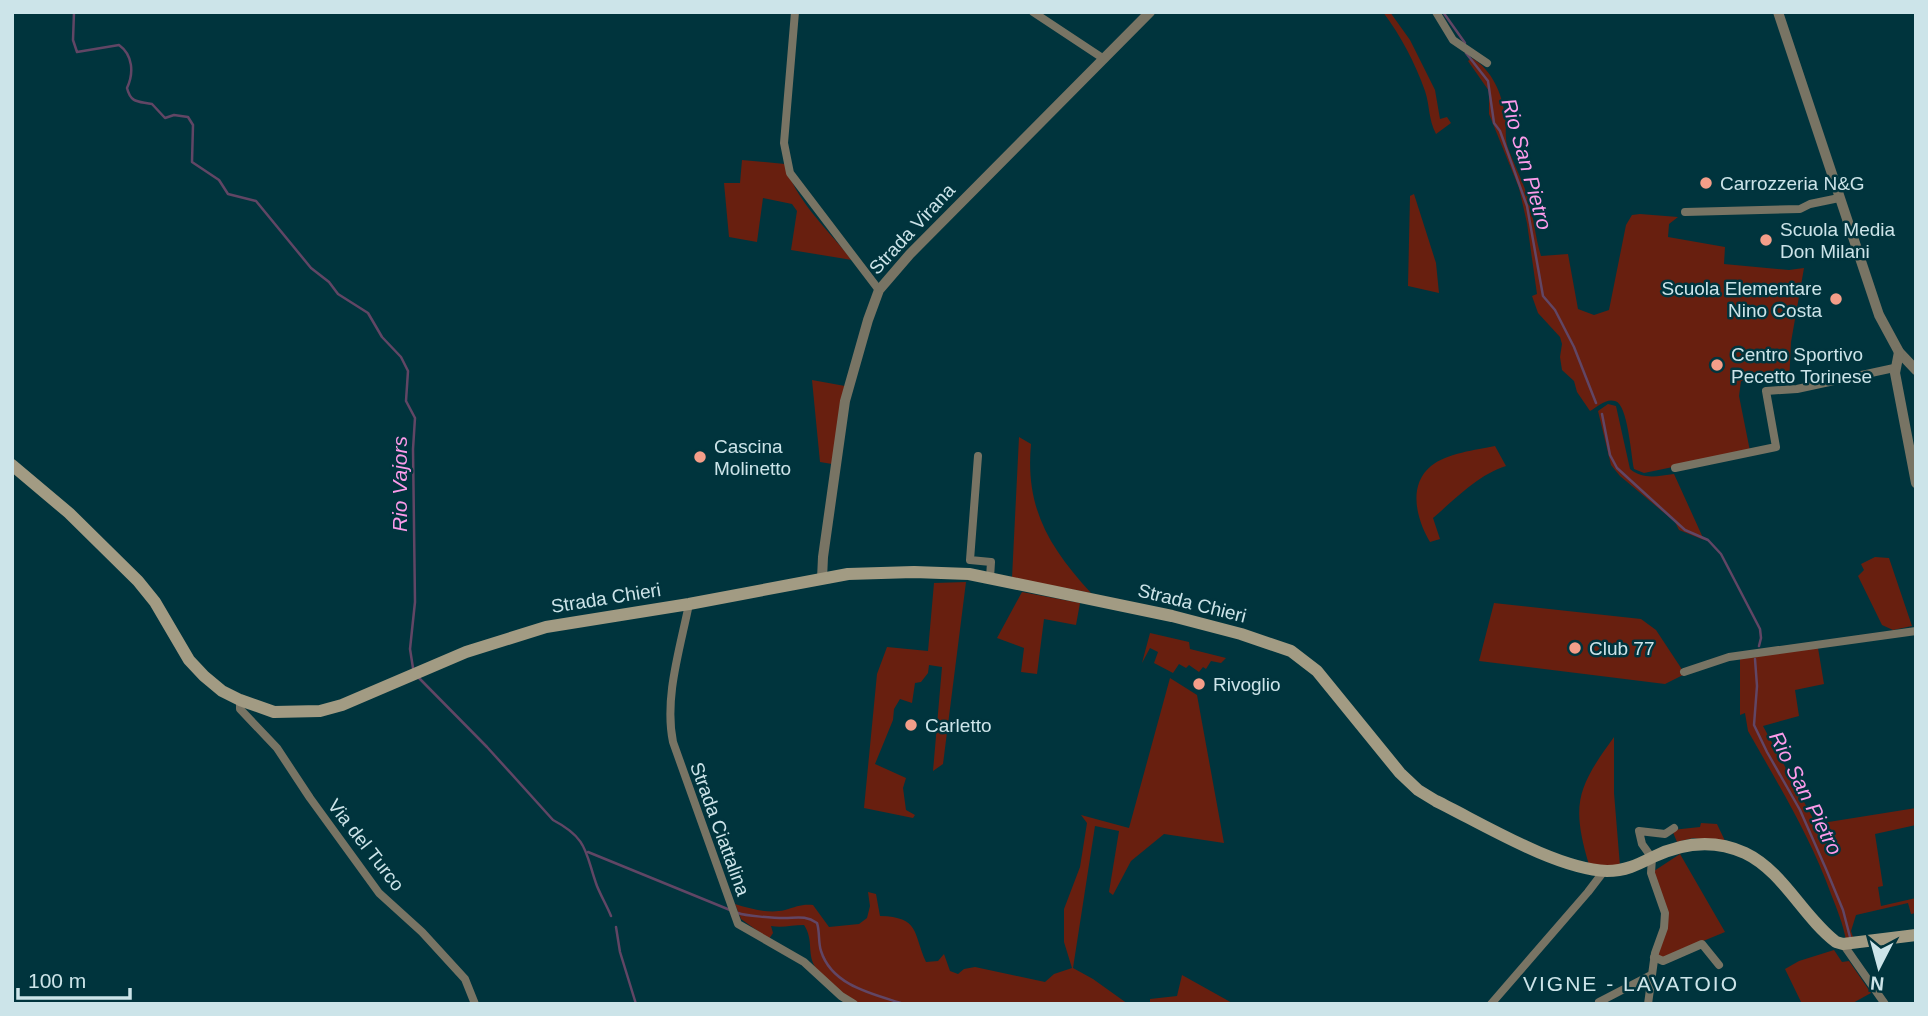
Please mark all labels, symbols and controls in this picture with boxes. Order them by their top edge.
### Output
water label: Rio San Pietro [1497,96,1557,233]
place label: Carrozzeria N&G [1720,173,1865,194]
marker: Carrozzeria N&G [1698,175,1714,191]
street label: Strada Virana [865,179,959,279]
place label: Scuola Media Don Milani [1780,219,1896,262]
marker: Scuola Media Don Milani [1758,232,1774,248]
place label: Scuola Elementare Nino Costa [1661,278,1822,321]
marker: Scuola Elementare Nino Costa [1828,291,1844,307]
place label: Centro Sportivo Pecetto Torinese [1731,344,1872,387]
marker: Centro Sportivo Pecetto Torinese [1709,357,1725,373]
water label: Rio Vajors [388,435,411,532]
place label: Cascina Molinetto [714,436,791,479]
marker: Cascina Molinetto [692,449,708,465]
street label: Strada Chieri [550,579,662,617]
street label: Strada Chieri [1136,579,1248,627]
place label: Club 77 [1589,638,1655,659]
marker: Club 77 [1567,640,1583,656]
place label: Rivoglio [1213,674,1281,695]
marker: Rivoglio [1191,676,1207,692]
place label: Carletto [925,715,992,736]
marker: Carletto [903,717,919,733]
water label: Rio San Pietro [1765,727,1847,859]
street label: Strada Ciattalina [686,759,754,899]
street label: Via del Turco [324,795,408,895]
north arrow [1844,932,1914,1002]
scale bar [18,956,130,1000]
text: 100 m [28,969,86,992]
district label: VIGNE - LAVATOIO [1523,972,1739,995]
text: N [1869,972,1885,995]

